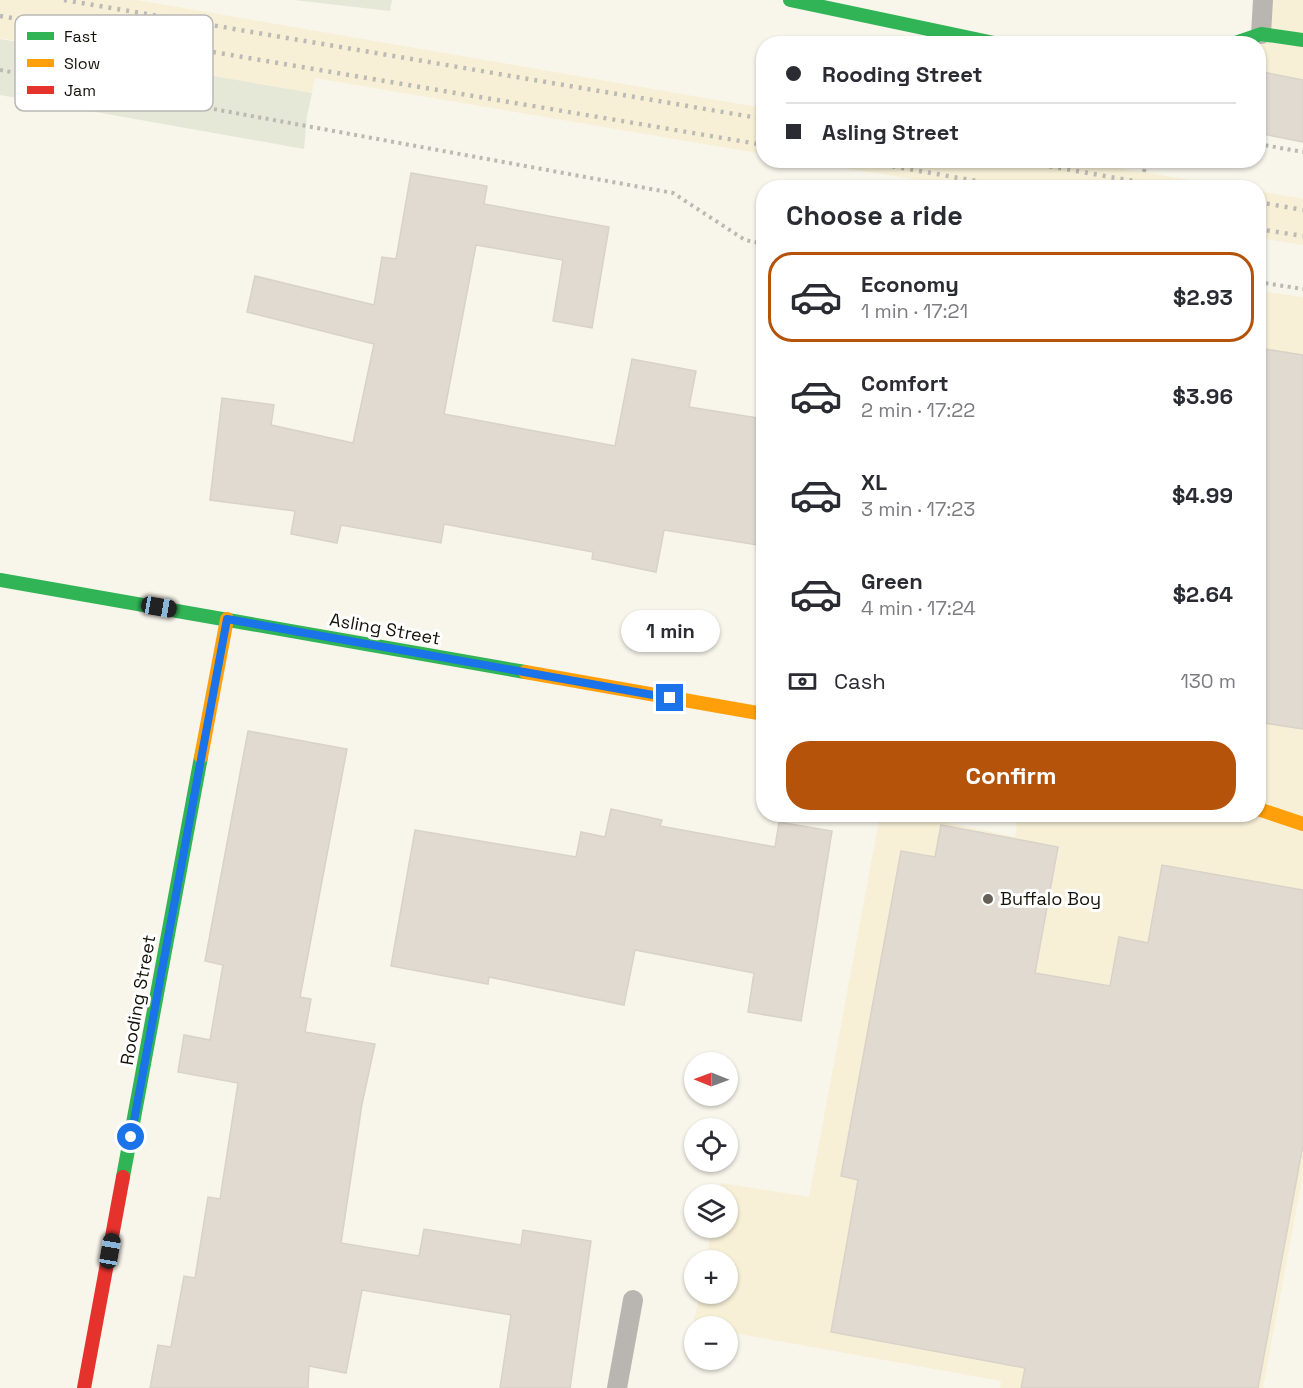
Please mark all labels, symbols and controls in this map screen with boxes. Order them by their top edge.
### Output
legend [15,15,213,111]
text: Fast [64,26,97,47]
text: Slow [64,53,100,74]
text: Rooding Street [822,60,983,88]
text: Jam [64,80,96,101]
text: Asling Street [822,118,959,146]
text: Choose a ride [786,198,963,233]
icon: car [789,270,843,324]
text: Economy [861,270,959,298]
text: $2.93 [1173,283,1233,311]
text: 1 min · 17:21 [861,298,968,324]
icon: car [789,369,843,423]
text: Comfort [861,369,949,397]
text: $3.96 [1173,382,1233,410]
text: 2 min · 17:22 [861,397,975,423]
icon: car [789,468,843,522]
text: XL [861,468,887,496]
text: $4.99 [1172,481,1233,509]
text: 3 min · 17:23 [861,496,975,522]
icon: car [789,567,843,621]
text: Green [861,567,923,595]
text: $2.64 [1173,580,1233,608]
car [140,595,178,619]
text: 4 min · 17:24 [861,595,976,621]
street label: Asling Street [328,607,442,650]
callout: 1 min [620,611,720,653]
text: 1 min [646,618,695,644]
icon: cash [786,665,819,698]
text: Cash [834,667,886,695]
text: 130 m [1180,668,1236,694]
route end [656,684,683,711]
button: Confirm [786,741,1236,810]
place label: Buffalo Boy [1000,887,1101,910]
marker: Buffalo Boy [981,892,995,906]
street label: Rooding Street [115,933,160,1067]
north arrow [684,1052,738,1106]
map controls [684,1052,738,1370]
button: locate [684,1118,738,1172]
route start [117,1123,144,1150]
button: layers [684,1184,738,1238]
car [98,1232,122,1270]
button: + [684,1250,738,1304]
button: − [684,1316,738,1370]

